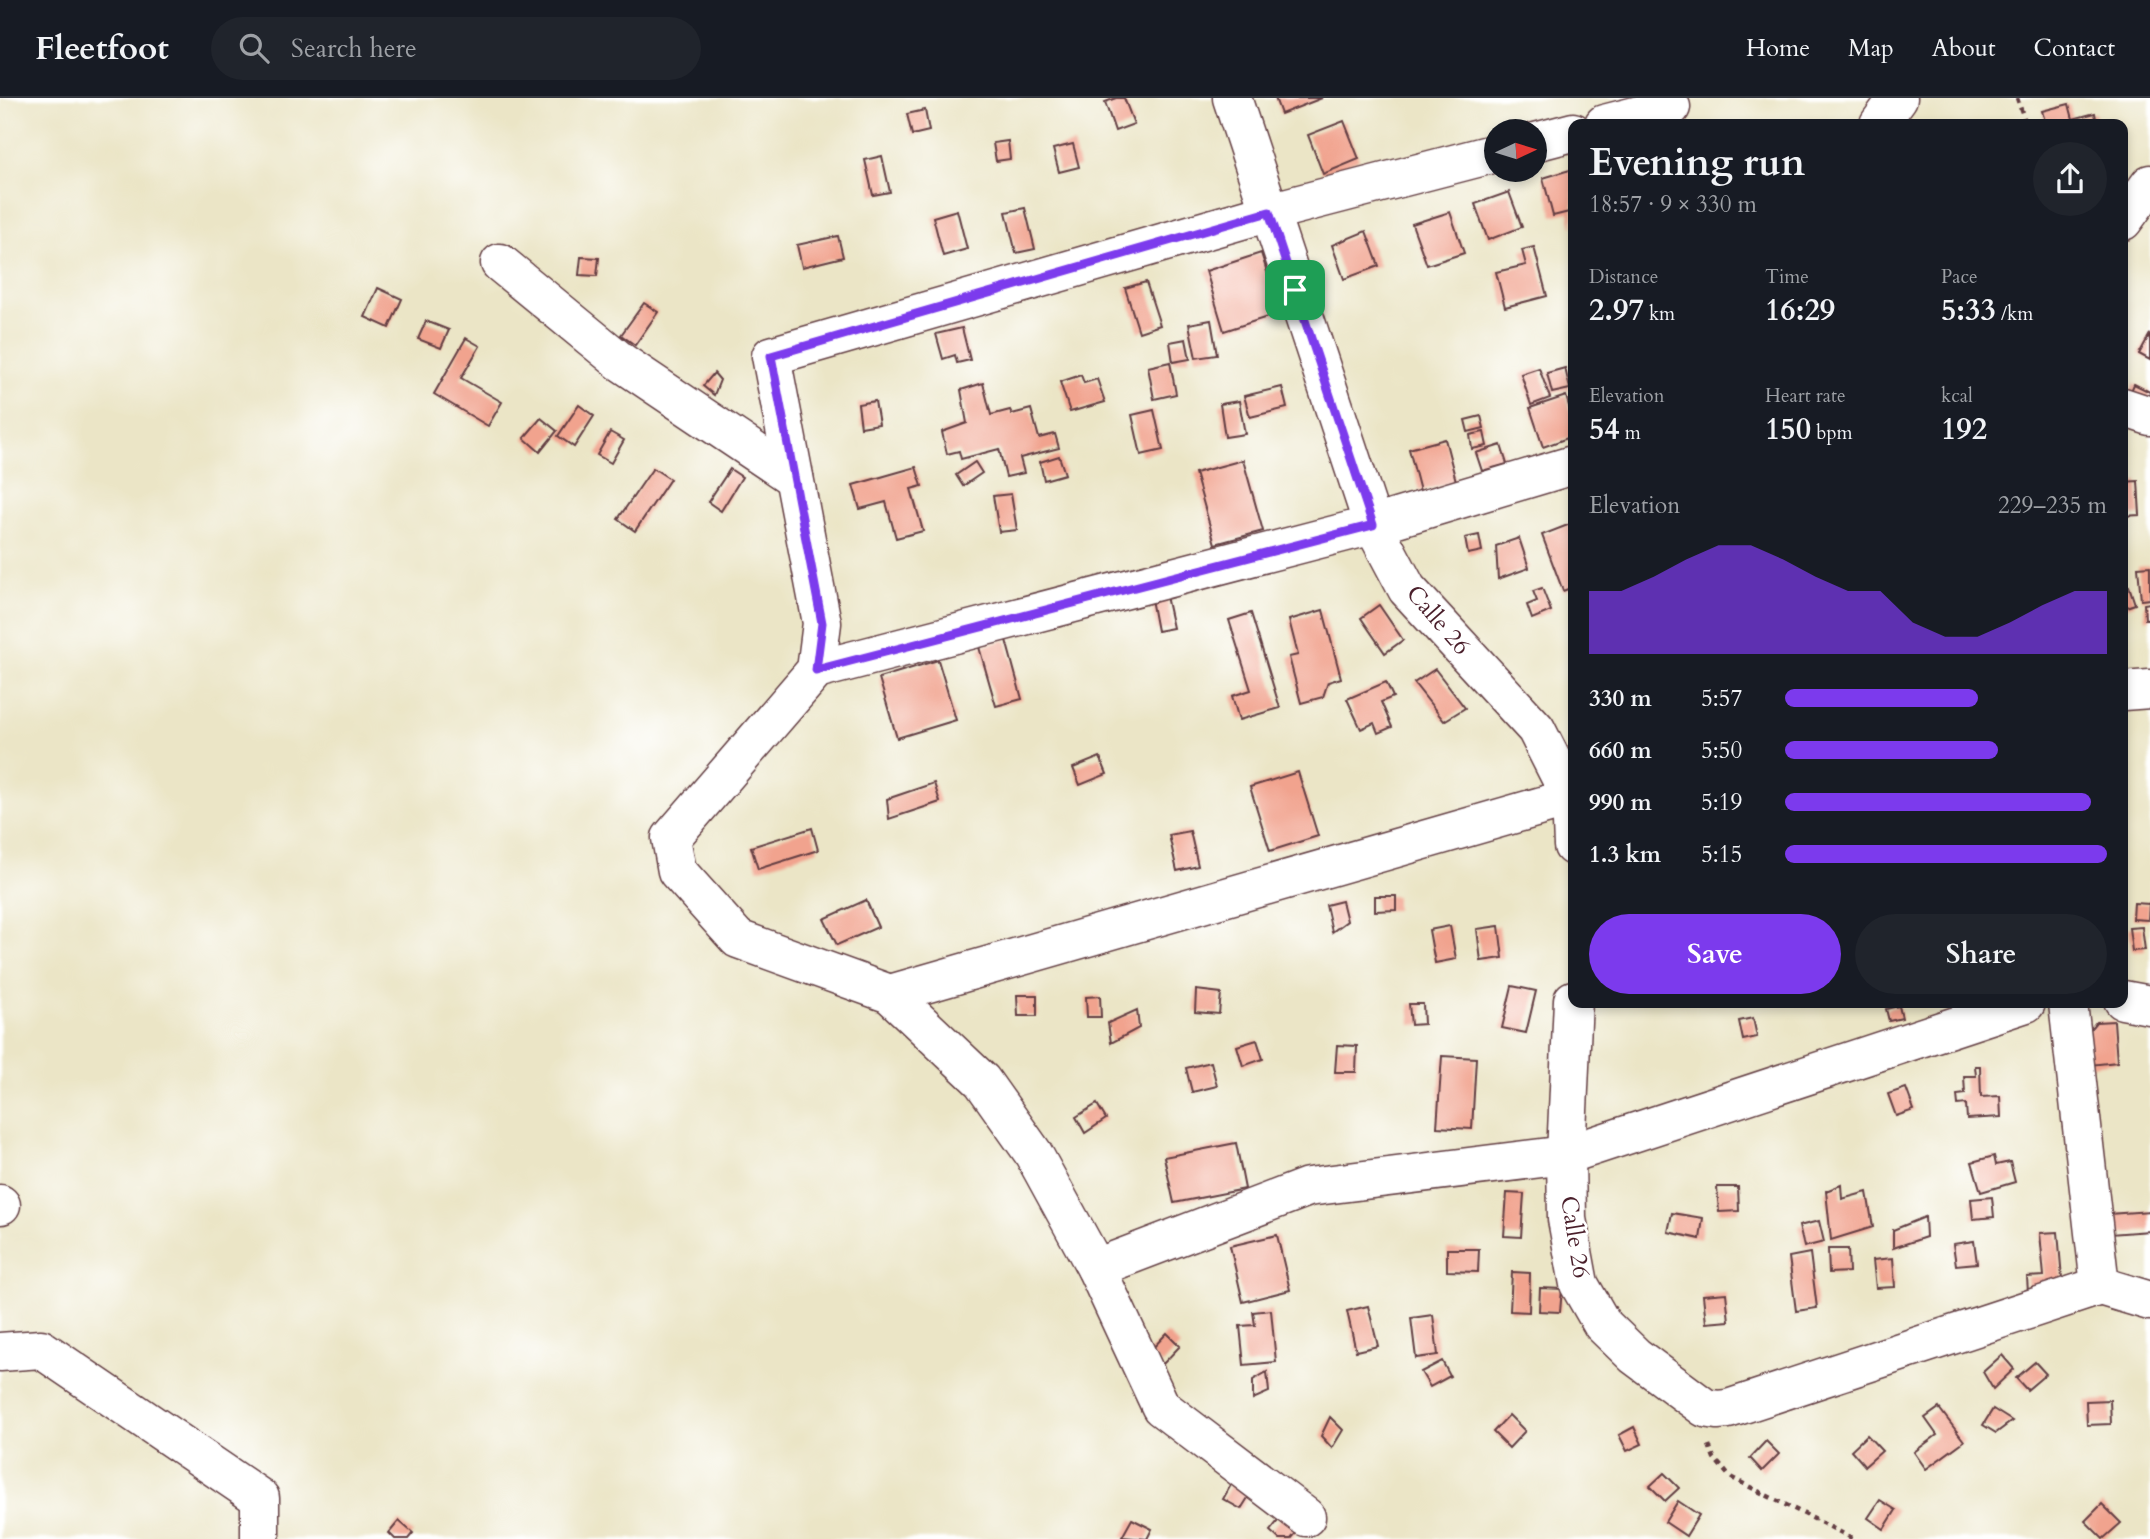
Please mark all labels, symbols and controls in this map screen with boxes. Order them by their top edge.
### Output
search box [211,17,701,80]
text: Fleetfoot [35,26,169,71]
icon: search [235,29,273,67]
text: Search here [291,31,417,66]
text: Home [1746,32,1810,65]
text: Map [1848,32,1894,65]
text: About [1932,32,1996,65]
text: Contact [2034,32,2115,65]
north arrow [1484,119,1547,182]
map controls [1484,119,1547,182]
text: Evening run [1589,137,1805,189]
button: share [2033,142,2107,216]
text: 18:57 · 9 × 330 m [1589,189,1757,220]
pin [1265,260,1325,320]
text: Distance [1589,264,1658,290]
text: Time [1765,264,1809,290]
text: Pace [1941,264,1978,290]
icon: arrive [1276,271,1314,309]
text: 2.97 [1589,290,1644,331]
text: 16:29 [1765,290,1835,331]
text: 5:33 [1941,290,1996,331]
text: km [1644,301,1675,327]
text: /km [1996,301,2033,327]
text: Elevation [1589,383,1664,409]
text: Heart rate [1765,383,1846,409]
text: kcal [1941,383,1973,409]
text: 54 [1589,409,1620,450]
text: 150 [1765,409,1811,450]
text: 192 [1941,409,1987,450]
text: m [1620,420,1641,446]
text: bpm [1811,420,1853,446]
text: Elevation [1589,490,1680,521]
text: 229–235 m [1998,490,2107,521]
street label: Calle 26 [1398,578,1478,662]
text: 330 m [1589,683,1652,714]
text: 5:57 [1701,683,1742,714]
text: 660 m [1589,735,1652,766]
text: 5:50 [1701,735,1742,766]
text: 990 m [1589,787,1652,818]
text: 5:19 [1701,787,1742,818]
text: 1.3 km [1589,839,1661,870]
text: 5:15 [1701,839,1742,870]
button: Save [1589,914,1841,994]
button: Share [1855,914,2107,994]
street label: Calle 26 [1552,1193,1598,1281]

